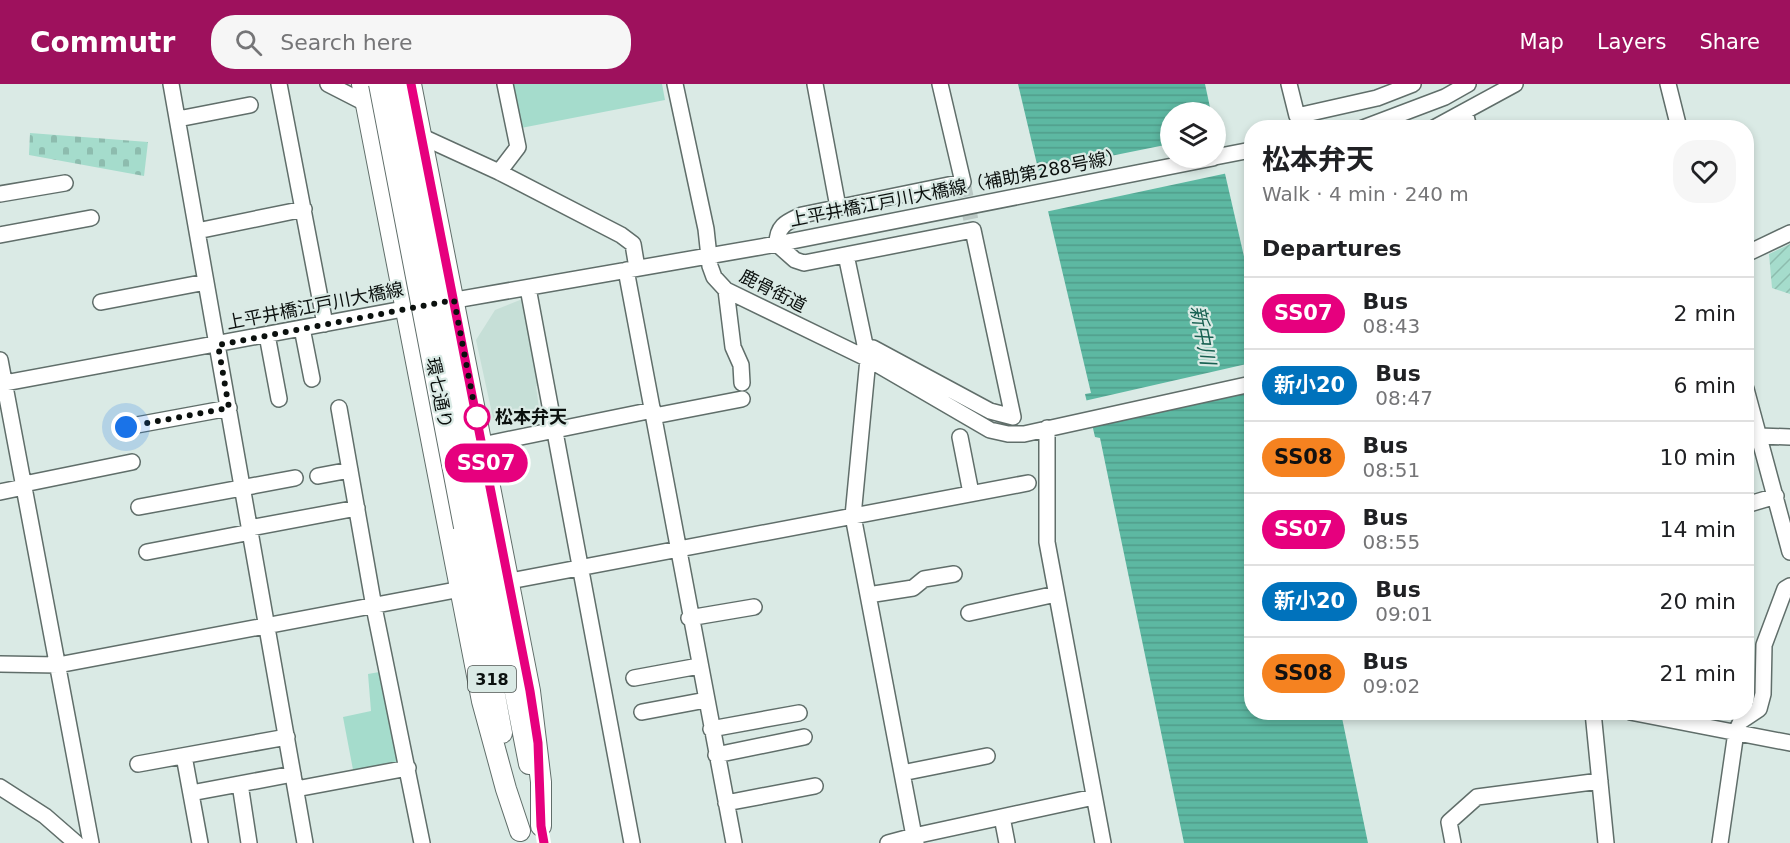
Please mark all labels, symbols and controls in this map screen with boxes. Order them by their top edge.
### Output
search box [211,15,631,69]
text: Commutr [30,26,175,59]
icon: search [232,26,265,59]
text: Search here [280,30,412,55]
text: Map [1520,30,1564,54]
text: Layers [1597,30,1666,54]
text: Share [1699,30,1760,54]
map controls [1160,102,1226,168]
button: layers [1160,102,1226,168]
button: heart [1673,140,1736,203]
text: 松本弁天 [1262,143,1374,176]
street label: 上平井橋江戸川大橋線（補助第288号線） [788,145,1126,230]
text: Walk · 4 min · 240 m [1262,182,1469,206]
text: Departures [1262,236,1402,261]
street label: 鹿骨街道 [736,265,810,316]
street label: 上平井橋江戸川大橋線 [225,278,405,333]
text: Bus [1363,289,1408,314]
text: SS07 [1274,301,1333,325]
text: 2 min [1674,301,1736,326]
water label: 新中川 [1185,303,1221,369]
text: 08:43 [1363,314,1420,338]
street label: 環七通り [422,356,457,430]
text: Bus [1375,361,1421,386]
text: 新小20 [1274,373,1345,397]
text: 6 min [1674,373,1736,398]
text: 08:47 [1375,386,1433,410]
marker: 松本弁天 [464,404,490,430]
place label: 松本弁天 [495,406,567,427]
your location [111,412,141,442]
text: Bus [1363,433,1408,458]
line badge: SS07 [444,444,528,482]
text: SS08 [1274,445,1333,469]
text: 10 min [1660,445,1736,470]
text: SS07 [457,451,515,475]
text: 08:51 [1363,458,1420,482]
text: Bus [1363,505,1408,530]
text: SS07 [1274,517,1333,541]
text: 14 min [1660,517,1736,542]
text: 08:55 [1363,530,1420,554]
text: Bus [1375,577,1421,602]
text: 新小20 [1274,589,1345,613]
text: 20 min [1660,589,1736,614]
text: 09:01 [1375,602,1433,626]
text: Bus [1363,649,1408,674]
text: SS08 [1274,661,1333,685]
text: 21 min [1660,661,1736,686]
road number: 318 [468,666,516,692]
text: 09:02 [1363,674,1420,698]

